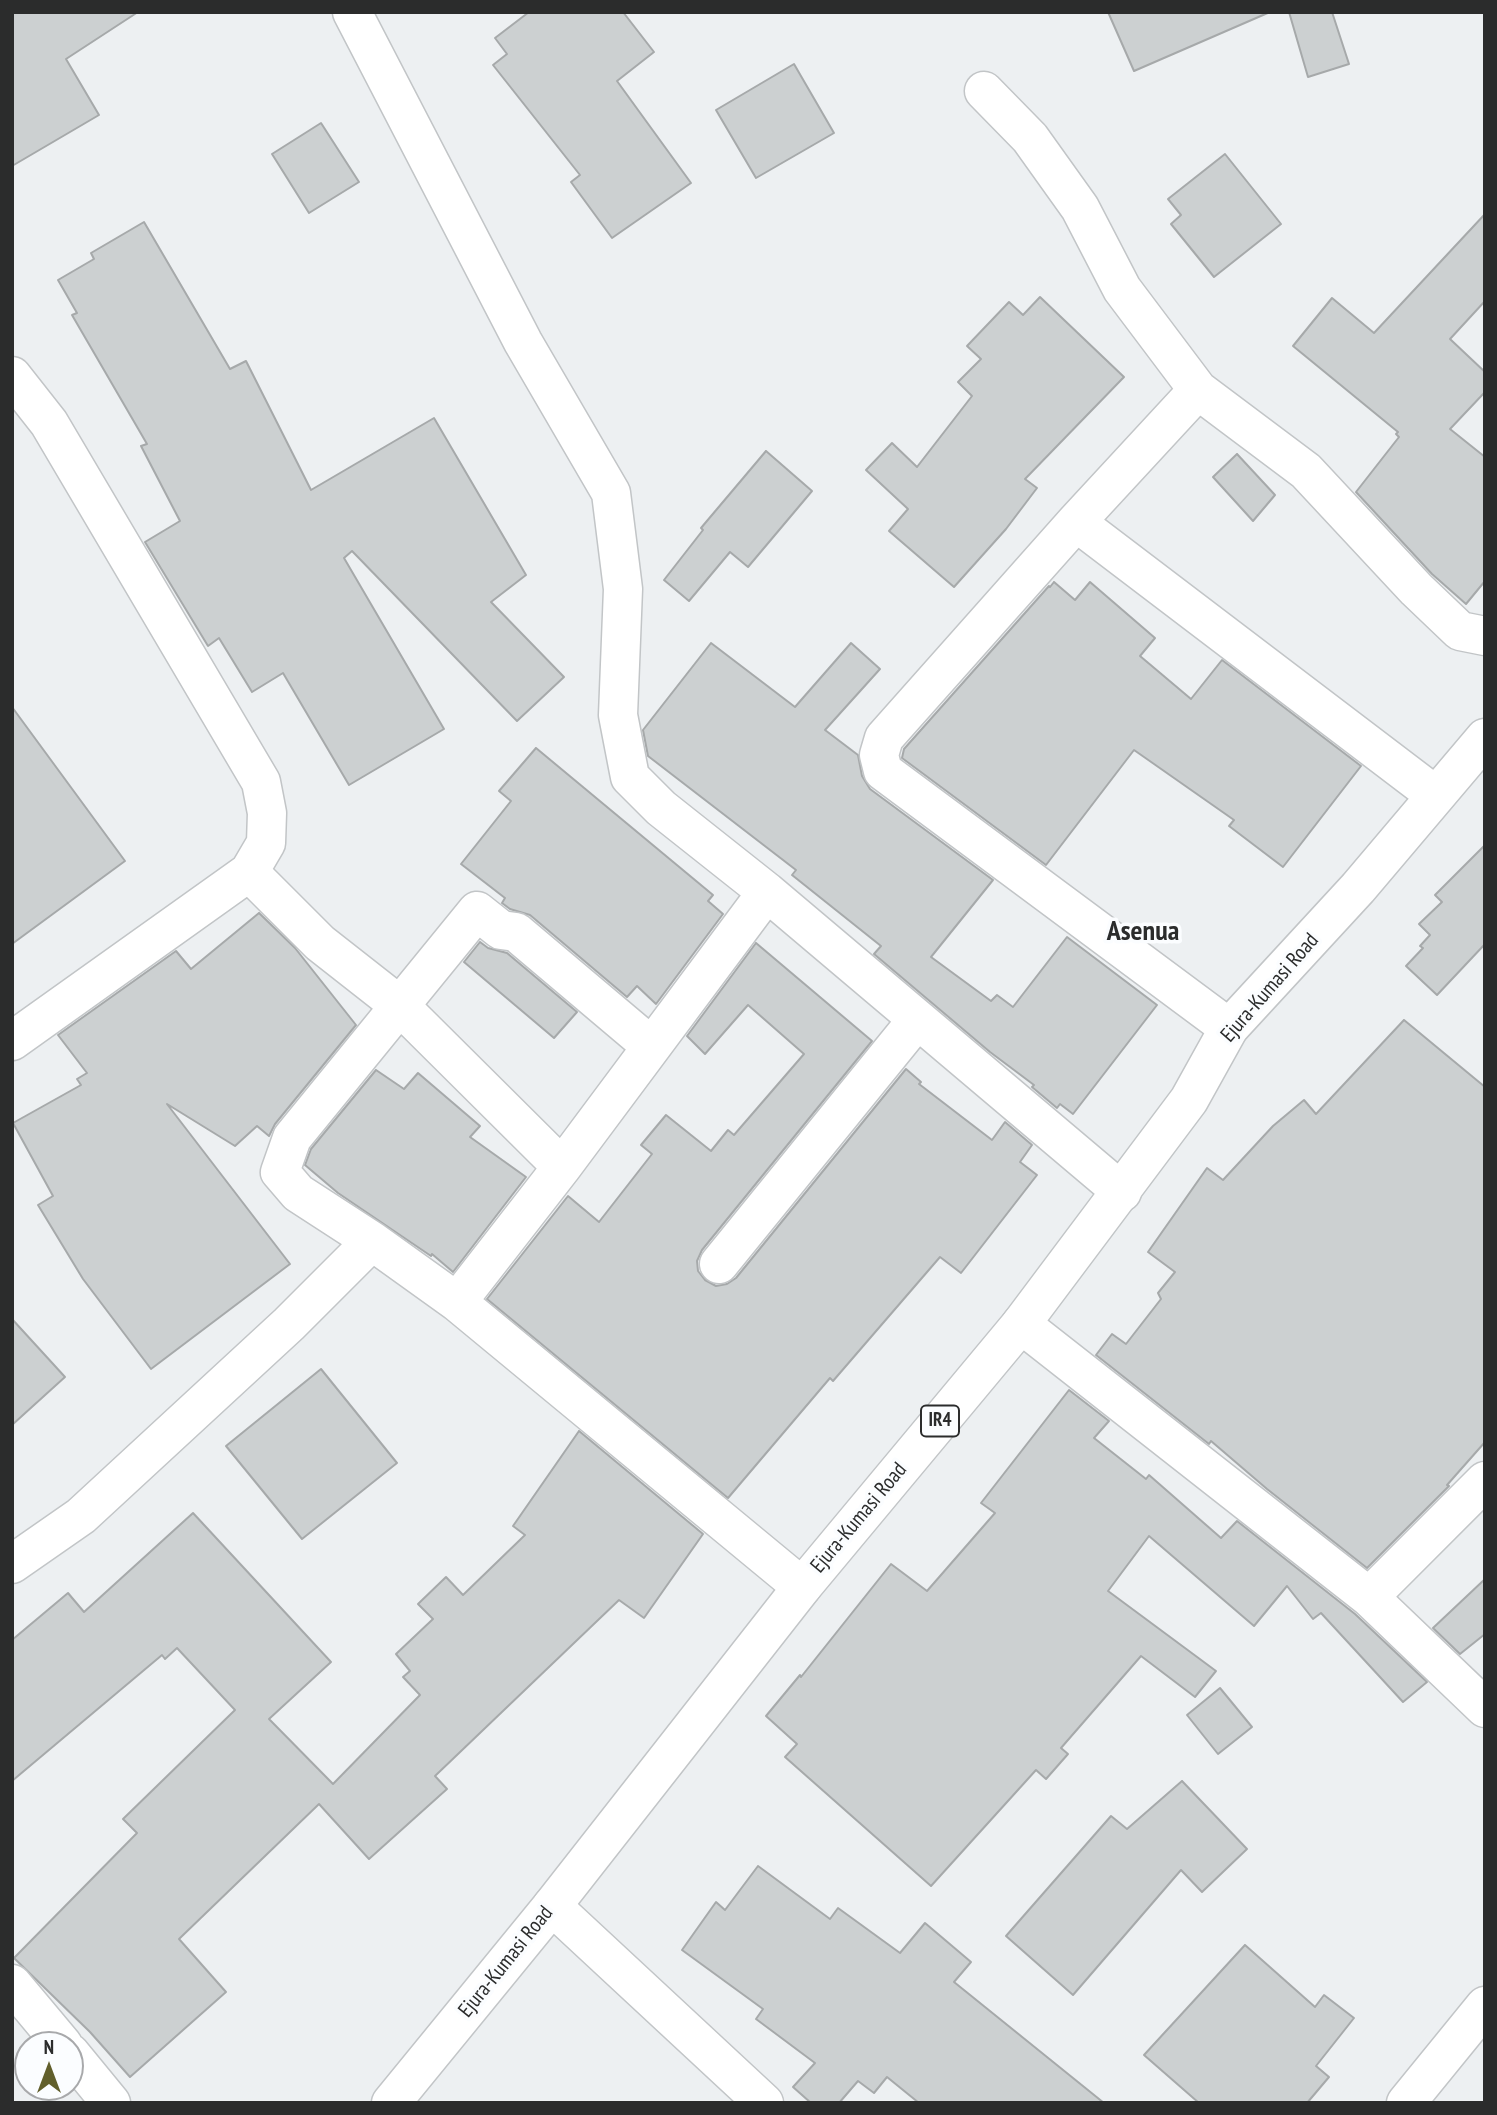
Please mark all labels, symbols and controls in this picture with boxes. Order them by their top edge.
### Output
district label: Asenua [1107,915,1179,949]
street label: Ejura-Kumasi Road [1216,928,1324,1048]
road number: IR4 [921,1406,959,1436]
street label: Ejura-Kumasi Road [806,1458,912,1578]
street label: Ejura-Kumasi Road [453,1901,559,2023]
north arrow [14,2031,84,2101]
text: N [44,2035,54,2059]

